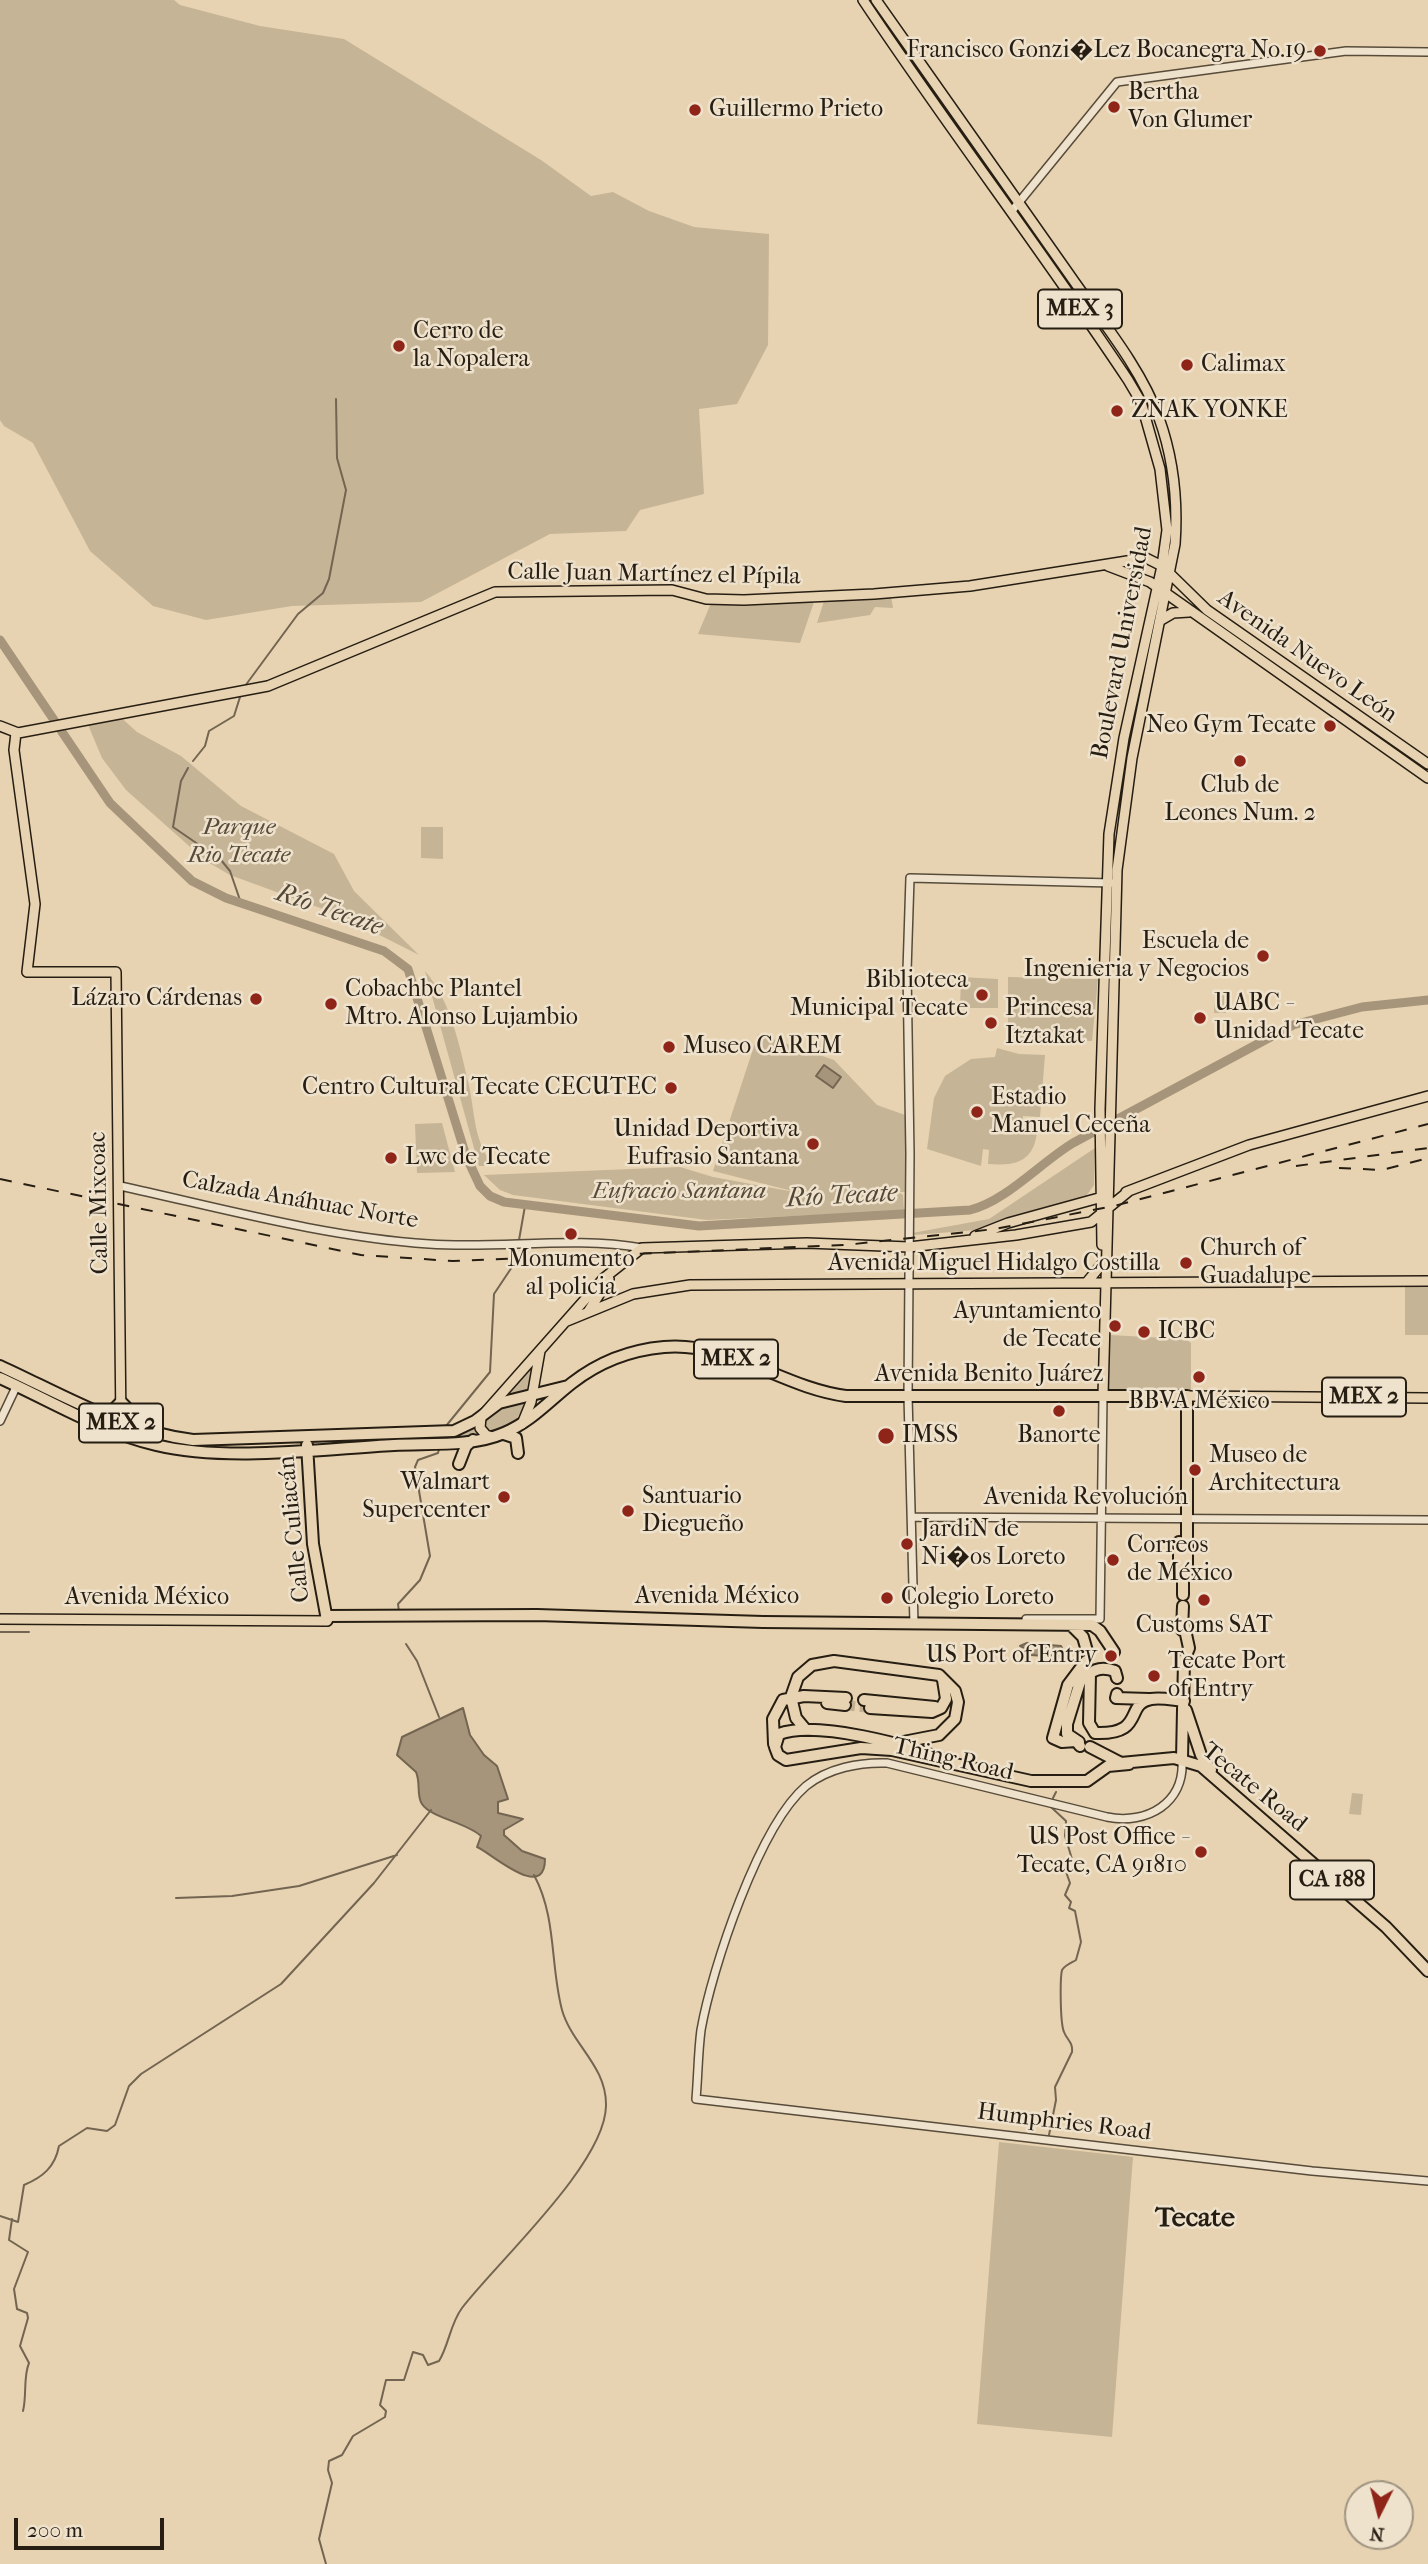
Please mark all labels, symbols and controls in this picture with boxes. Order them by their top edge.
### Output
place label: Francisco Gonzi�Lez Bocanegra No.19 [906,37,1306,65]
marker: Francisco Gonzi�Lez Bocanegra No.19 [1312,43,1328,59]
place label: Bertha Von Glumer [1128,79,1252,135]
place label: Guillermo Prieto [709,96,883,124]
marker: Bertha Von Glumer [1106,99,1122,115]
marker: Guillermo Prieto [687,102,703,118]
road number: MEX 3 [1038,290,1122,328]
place label: Cerro de la Nopalera [413,318,530,374]
marker: Cerro de la Nopalera [391,338,407,354]
place label: Calimax [1201,351,1286,379]
marker: Calimax [1179,357,1195,373]
place label: ZNAK YONKE [1131,397,1288,425]
marker: ZNAK YONKE [1109,403,1125,419]
street label: Boulevard Universidad [1086,524,1160,762]
street label: Calle Juan Martínez el Pípila [507,558,801,592]
street label: Avenida Nuevo León [1212,584,1402,730]
place label: Neo Gym Tecate [1146,712,1316,740]
marker: Neo Gym Tecate [1322,718,1338,734]
marker: Club de Leones Num. 2 [1232,753,1248,769]
place label: Club de Leones Num. 2 [1164,772,1316,828]
park label: Parque Rio Tecate [188,814,290,870]
water label: Río Tecate [271,878,387,944]
place label: Escuela de Ingenieria y Negocios [1024,928,1249,984]
marker: Escuela de Ingenieria y Negocios [1255,948,1271,964]
place label: Biblioteca Municipal Tecate [790,967,968,1023]
place label: Cobachbc Plantel Mtro. Alonso Lujambio [345,976,578,1032]
place label: Lázaro Cárdenas [71,985,242,1013]
marker: Biblioteca Municipal Tecate [974,987,990,1003]
place label: UABC - Unidad Tecate [1214,990,1364,1046]
marker: Lázaro Cárdenas [248,991,264,1007]
place label: Princesa Itztakat [1005,995,1093,1051]
marker: Cobachbc Plantel Mtro. Alonso Lujambio [323,996,339,1012]
marker: UABC - Unidad Tecate [1192,1010,1208,1026]
marker: Princesa Itztakat [983,1015,999,1031]
place label: Museo CAREM [683,1033,842,1061]
marker: Museo CAREM [661,1039,677,1055]
place label: Centro Cultural Tecate CECUTEC [302,1074,657,1102]
marker: Centro Cultural Tecate CECUTEC [663,1080,679,1096]
place label: Estadio Manuel Ceceña [991,1084,1150,1140]
marker: Estadio Manuel Ceceña [969,1104,985,1120]
place label: Unidad Deportiva Eufrasio Santana [613,1116,799,1172]
street label: Calle Mixcoac [84,1131,116,1275]
marker: Unidad Deportiva Eufrasio Santana [805,1136,821,1152]
place label: Lwc de Tecate [405,1144,550,1172]
marker: Lwc de Tecate [383,1150,399,1166]
street label: Calzada Anáhuac Norte [180,1166,420,1236]
park label: Eufracio Santana [592,1178,766,1206]
water label: Río Tecate [786,1179,898,1215]
marker: Monumento al policia [563,1226,579,1242]
place label: Church of Guadalupe [1200,1235,1311,1291]
place label: Monumento al policia [507,1246,635,1302]
street label: Avenida Miguel Hidalgo Costilla [828,1250,1160,1278]
marker: Church of Guadalupe [1178,1255,1194,1271]
place label: Ayuntamiento de Tecate [953,1298,1101,1354]
marker: Ayuntamiento de Tecate [1107,1318,1123,1334]
place label: ICBC [1158,1318,1215,1346]
marker: ICBC [1136,1324,1152,1340]
road number: MEX 2 [694,1340,778,1378]
street label: Avenida Benito Juárez [875,1361,1103,1389]
marker: BBVA México [1191,1369,1207,1385]
road number: MEX 2 [1322,1378,1406,1416]
place label: BBVA México [1128,1388,1270,1416]
marker: Banorte [1051,1403,1067,1419]
road number: MEX 2 [79,1404,163,1442]
place label: IMSS [902,1422,958,1450]
place label: Banorte [1017,1422,1101,1450]
marker: IMSS [876,1426,896,1446]
place label: Museo de Architectura [1209,1442,1340,1498]
street label: Calle Culiacán [273,1454,317,1604]
marker: Museo de Architectura [1187,1462,1203,1478]
place label: Walmart Supercenter [362,1469,490,1525]
place label: Santuario Diegueño [642,1483,744,1539]
street label: Avenida Revolución [984,1484,1188,1512]
marker: Walmart Supercenter [496,1489,512,1505]
marker: Santuario Diegueño [620,1503,636,1519]
place label: JardiN de Ni�os Loreto [921,1516,1065,1572]
place label: Correos de México [1127,1532,1233,1588]
marker: JardiN de Ni�os Loreto [899,1536,915,1552]
marker: Correos de México [1105,1552,1121,1568]
street label: Avenida México [635,1583,799,1611]
street label: Avenida México [65,1584,229,1612]
place label: Colegio Loreto [901,1584,1054,1612]
marker: Colegio Loreto [879,1590,895,1606]
marker: Customs SAT [1196,1592,1212,1608]
place label: Customs SAT [1136,1612,1272,1640]
place label: US Port of Entry [926,1642,1097,1670]
marker: US Port of Entry [1103,1648,1119,1664]
place label: Tecate Port of Entry [1168,1648,1286,1704]
marker: Tecate Port of Entry [1146,1668,1162,1684]
street label: Thing Road [890,1732,1016,1788]
street label: Tecate Road [1196,1737,1312,1839]
place label: US Post Office - Tecate, CA 91810 [1017,1824,1187,1880]
marker: US Post Office - Tecate, CA 91810 [1193,1844,1209,1860]
road number: CA 188 [1290,1860,1374,1899]
street label: Humphries Road [975,2098,1153,2148]
district label: Tecate [1155,2202,1235,2236]
north arrow [1344,2480,1414,2550]
scale bar [18,2504,168,2548]
text: 200 m [27,2518,83,2542]
text: N [1369,2522,1385,2546]

